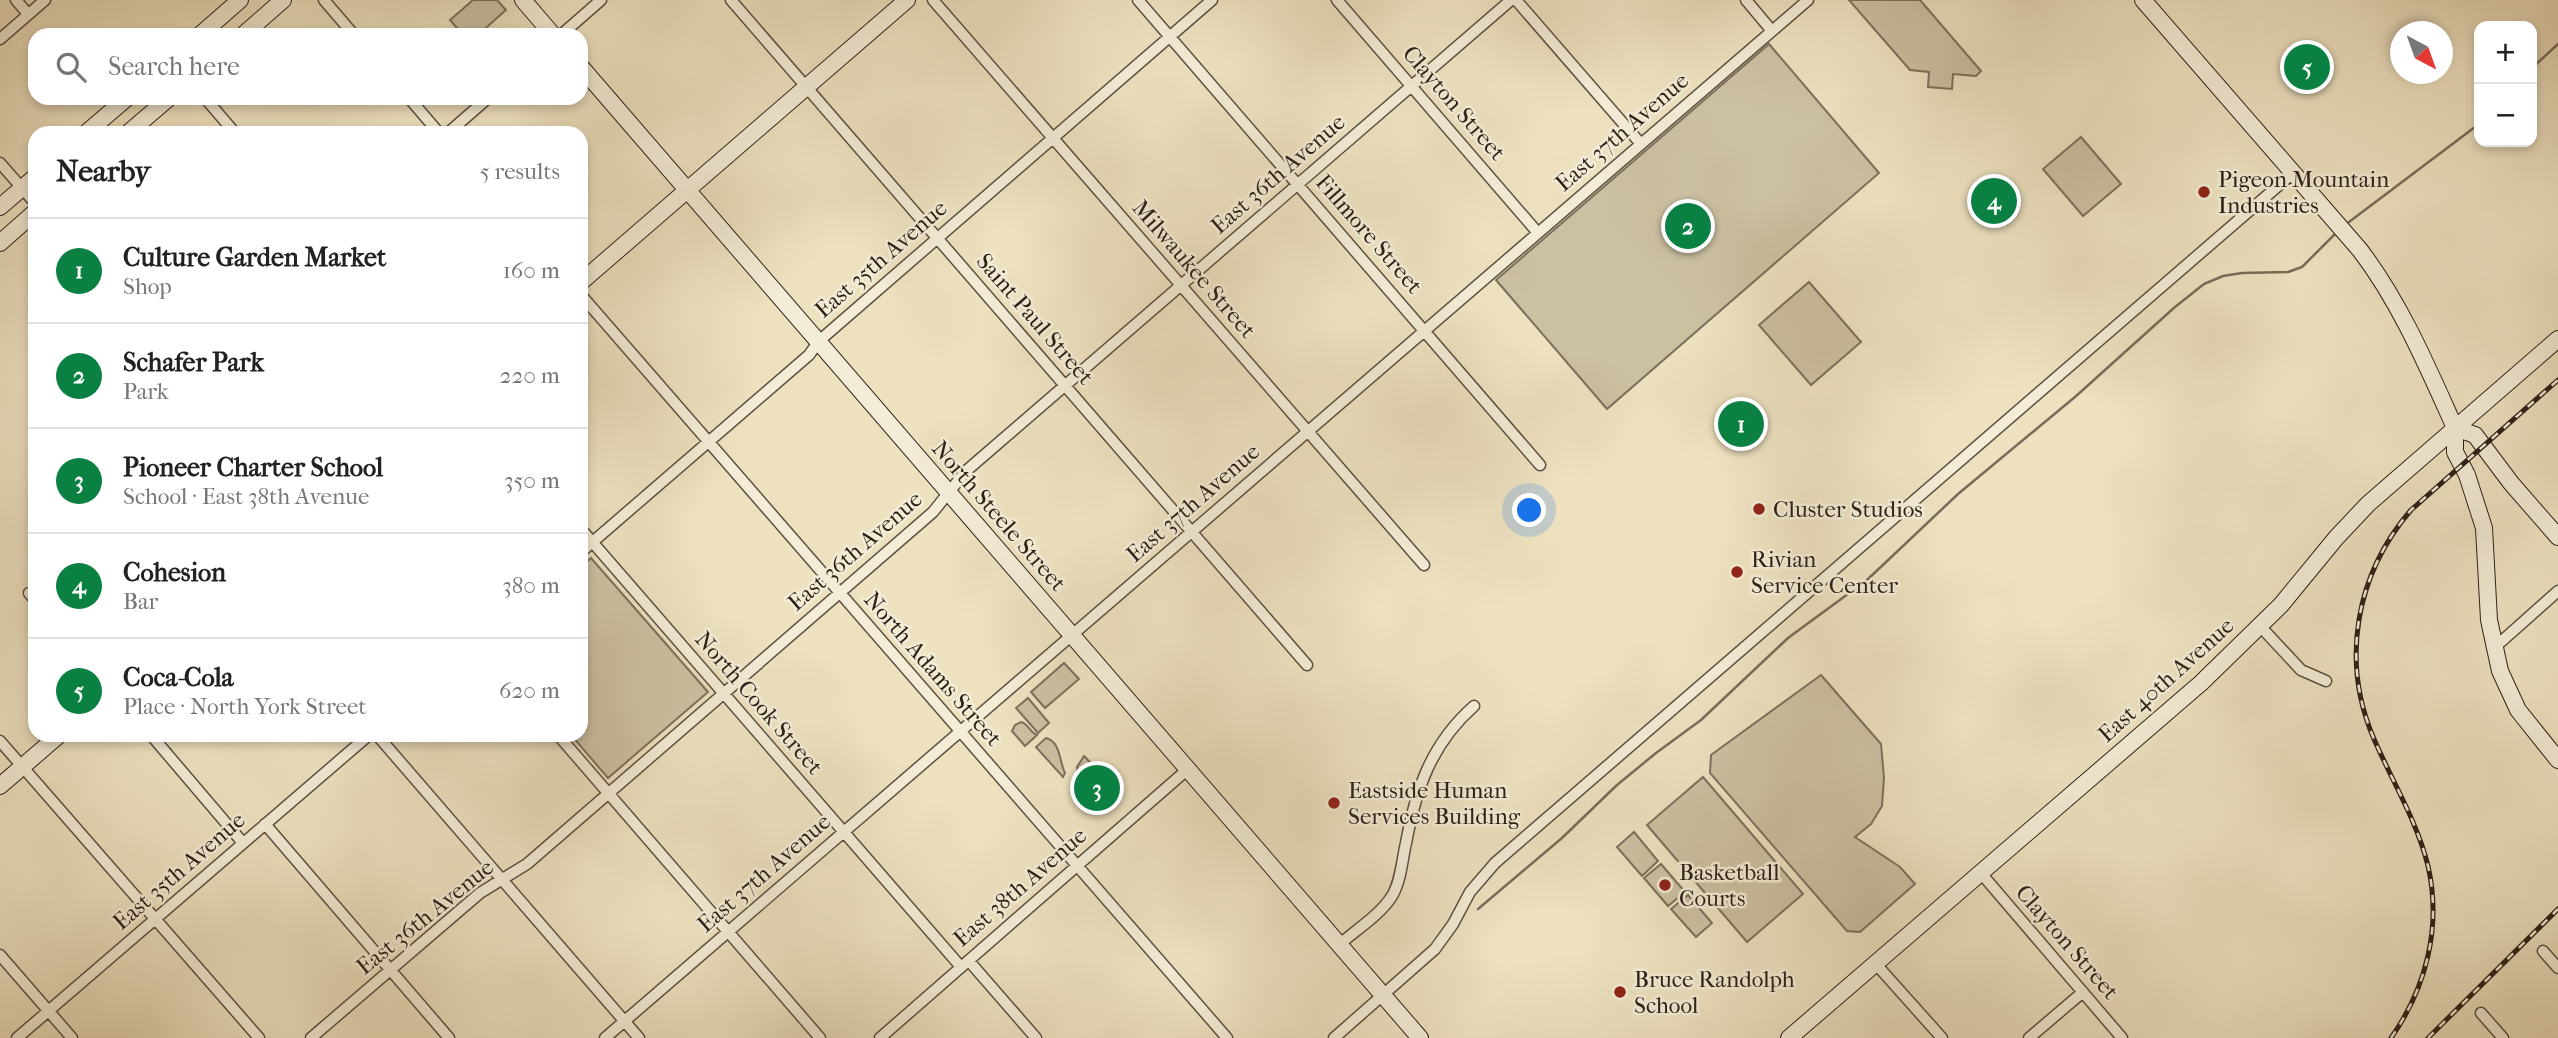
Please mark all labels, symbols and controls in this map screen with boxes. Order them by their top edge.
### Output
north arrow [2390,21,2453,84]
map controls [2474,21,2537,147]
button: + [2474,21,2537,84]
search box [28,28,588,105]
street label: Clayton Street [1397,40,1511,166]
pin: 5 [2284,41,2330,93]
icon: search [52,48,90,86]
text: Search here [108,51,240,82]
street label: East 37th Avenue [1550,67,1694,197]
button: − [2474,84,2537,147]
street label: East 36th Avenue [1206,109,1350,239]
text: Nearby [56,154,151,189]
text: 5 results [480,158,560,185]
place label: Pigeon Mountain Industries [2218,166,2390,219]
street label: Fillmore Street [1310,169,1428,299]
pin: 4 [1971,175,2017,227]
marker: Pigeon Mountain Industries [2196,184,2212,200]
street label: East 35th Avenue [810,194,952,324]
street label: Milwaukee Street [1127,194,1261,344]
pin: 2 [1665,200,1711,252]
text: Culture Garden Market [123,242,386,273]
street label: Saint Paul Street [971,248,1099,390]
text: 1 [75,257,83,284]
text: 160 m [503,257,560,284]
text: Shop [123,273,172,300]
text: Schafer Park [123,347,264,378]
text: 2 [73,362,85,389]
text: 220 m [500,362,560,389]
text: Park [123,378,169,405]
pin: 1 [1718,398,1764,450]
street label: North Steele Street [926,435,1072,597]
street label: East 37th Avenue [1121,438,1265,568]
text: Pioneer Charter School [123,452,383,483]
text: 3 [74,467,84,494]
text: 350 m [504,467,560,494]
text: School · East 38th Avenue [123,483,369,510]
street label: East 36th Avenue [783,486,927,616]
your location [1512,493,1546,527]
place label: Cluster Studios [1773,496,1923,523]
marker: Cluster Studios [1751,501,1767,517]
place label: Rivian Service Center [1751,546,1898,599]
text: Cohesion [123,557,226,588]
marker: Rivian Service Center [1729,564,1745,580]
text: 4 [72,572,86,599]
text: 380 m [502,572,560,599]
street label: North Adams Street [859,586,1007,752]
text: Bar [123,588,158,615]
street label: East 40th Avenue [2093,612,2239,748]
street label: North Cook Street [690,626,828,780]
text: Coca-Cola [123,662,234,693]
text: 5 [74,677,84,704]
text: 620 m [499,677,560,704]
text: Place · North York Street [123,693,367,720]
pin: 3 [1074,762,1120,814]
place label: Eastside Human Services Building [1348,777,1521,830]
marker: Eastside Human Services Building [1326,795,1342,811]
street label: East 35th Avenue [108,806,250,936]
street label: East 37th Avenue [692,808,836,938]
street label: East 38th Avenue [948,822,1092,952]
street label: East 36th Avenue [351,853,499,981]
place label: Basketball Courts [1679,859,1780,912]
marker: Basketball Courts [1657,877,1673,893]
street label: Clayton Street [2010,879,2124,1005]
place label: Bruce Randolph School [1634,966,1795,1019]
marker: Bruce Randolph School [1612,984,1628,1000]

